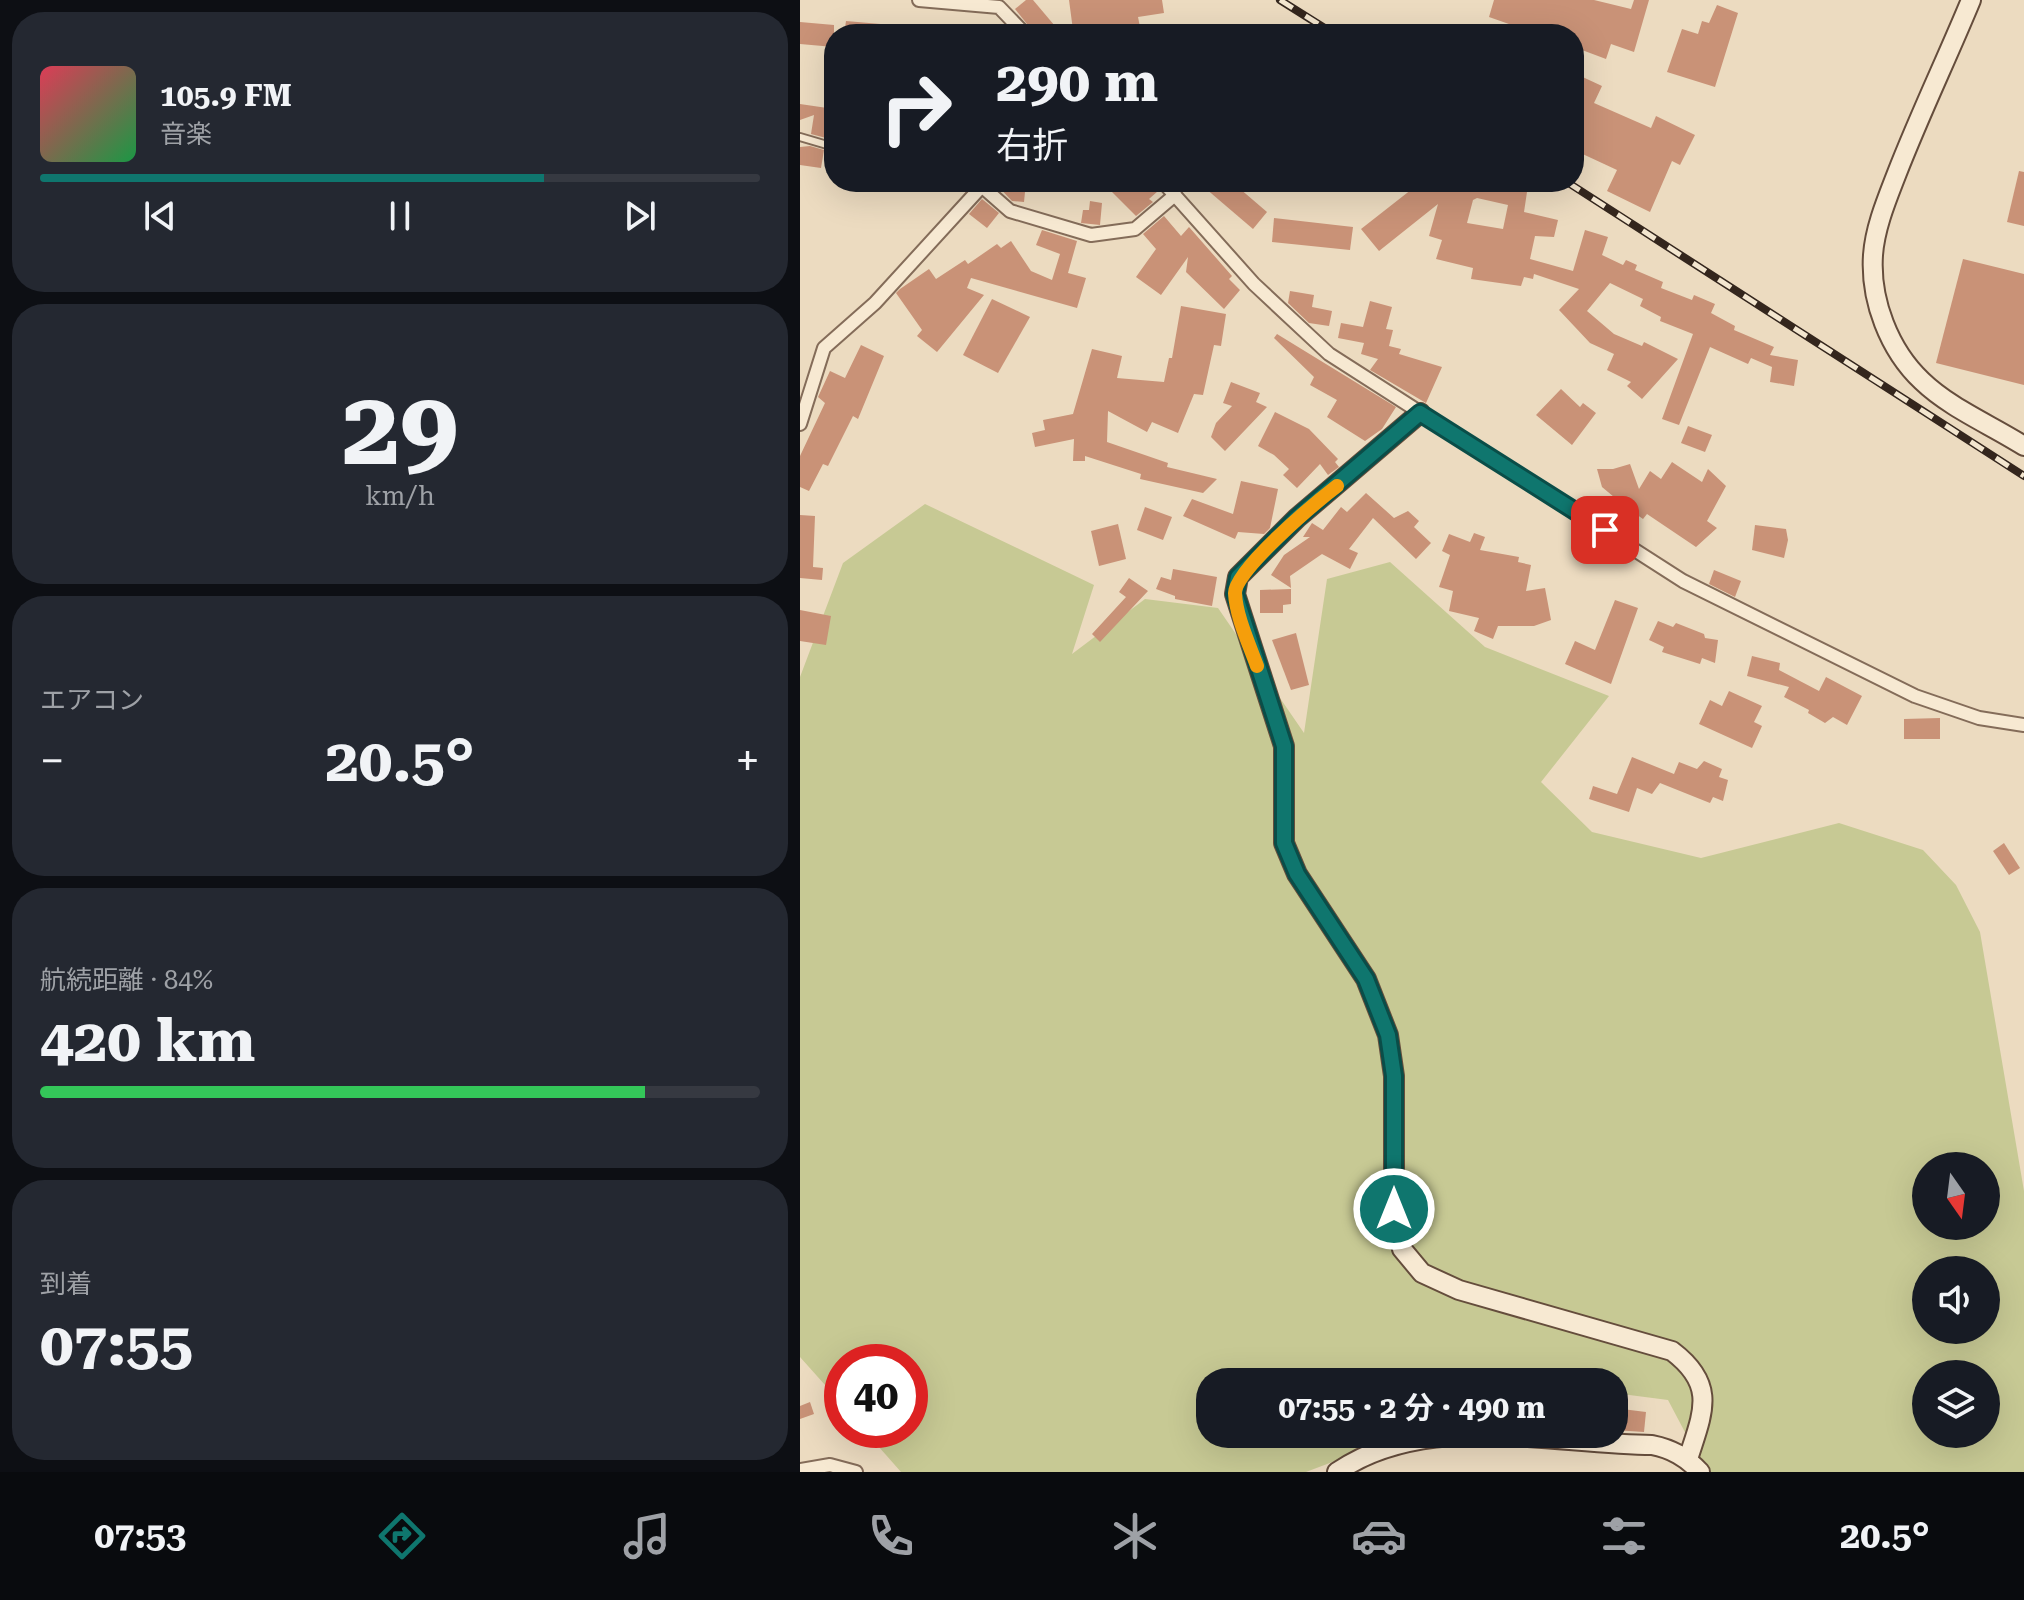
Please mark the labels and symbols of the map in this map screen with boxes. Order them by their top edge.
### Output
pin [1571,496,1639,564]
north arrow [1912,1152,2000,1240]
position arrow [1352,1167,1436,1251]
speed limit sign: 40 [824,1344,928,1448]

